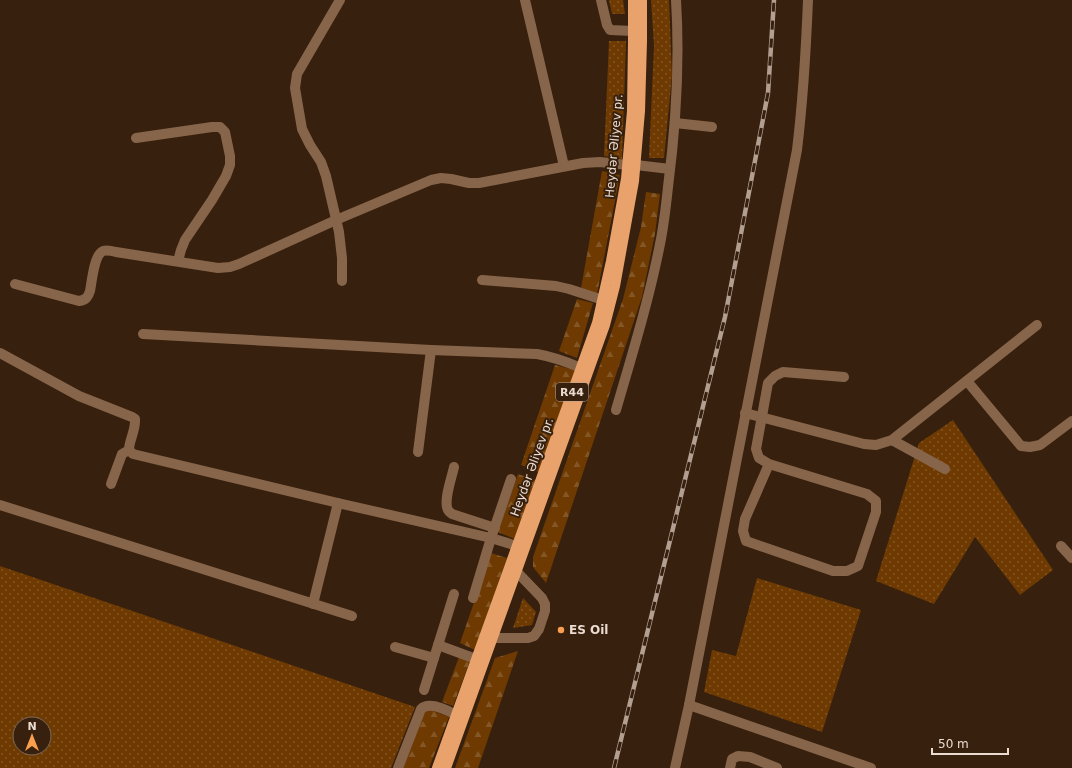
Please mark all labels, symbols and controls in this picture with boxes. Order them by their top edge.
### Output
street label: Heydər Əliyev pr. [602,94,626,198]
road number: R44 [556,383,588,401]
street label: Heydər Əliyev pr. [508,416,556,518]
place label: ES Oil [569,623,608,637]
marker: ES Oil [556,625,566,635]
north arrow [12,716,52,756]
text: N [27,720,37,733]
scale bar [932,730,1008,756]
text: 50 m [938,737,969,751]

